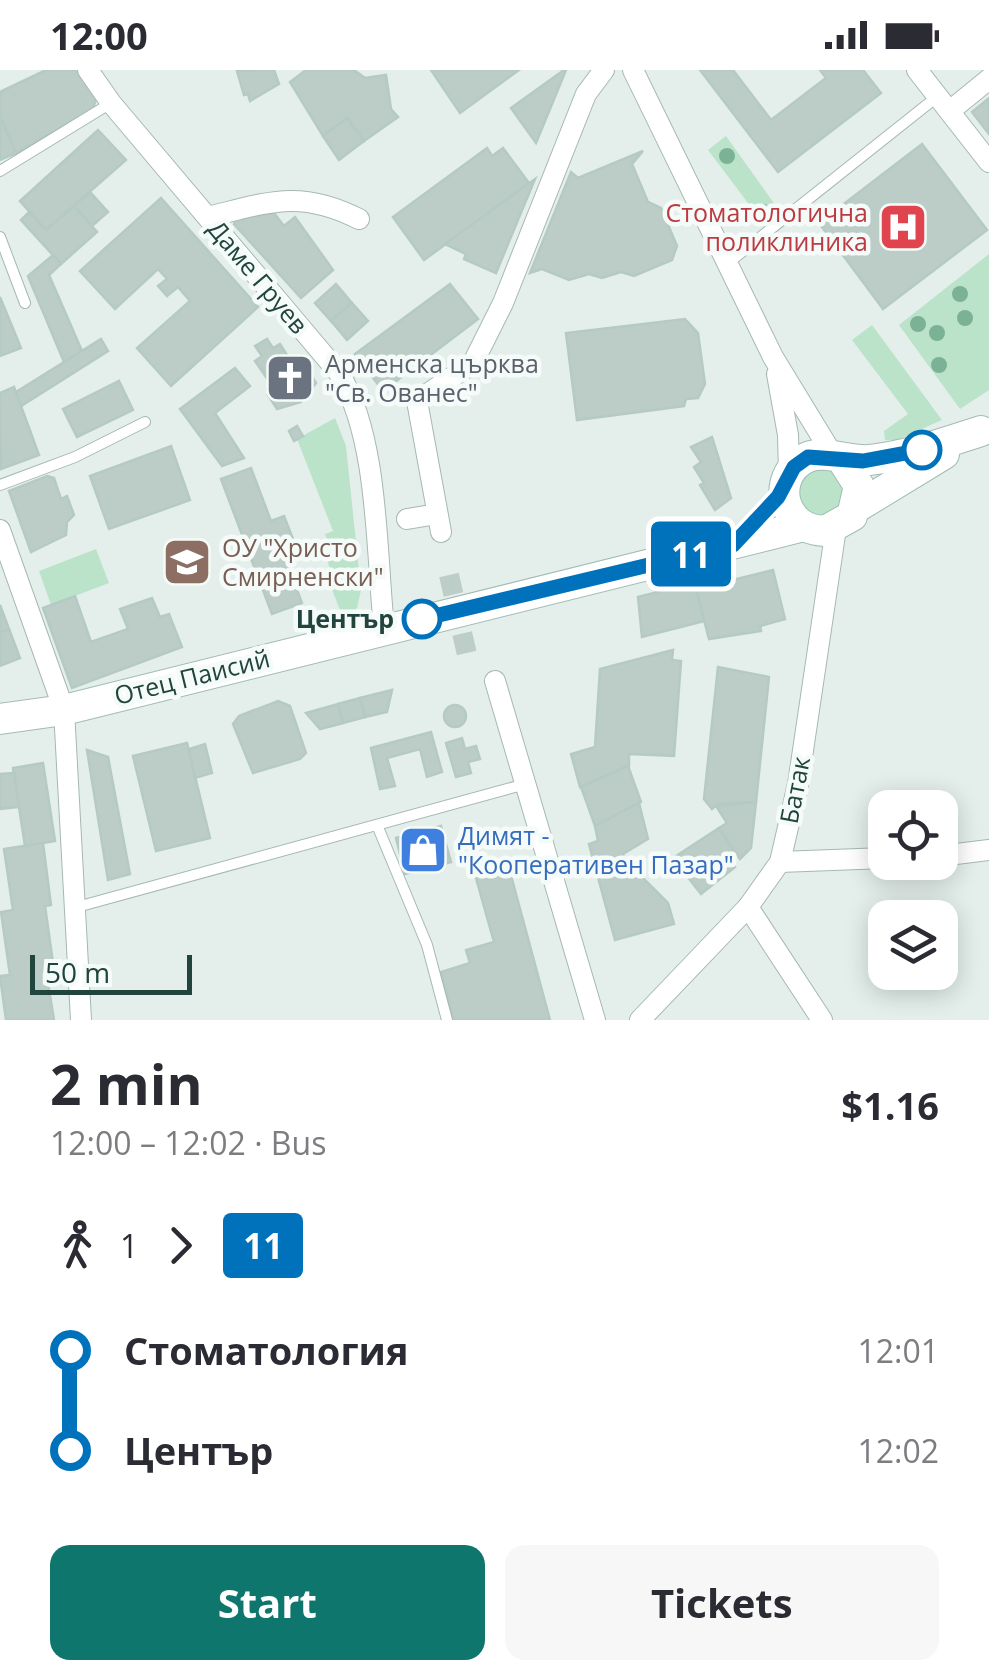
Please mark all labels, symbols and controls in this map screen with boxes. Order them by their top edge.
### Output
text: 12:00 [50,9,148,61]
place label: Стоматологична поликлиника [666,195,868,258]
hospital icon: Стоматологична поликлиника [877,201,929,253]
street label: Даме Груев [201,212,316,341]
place label: Арменска църква "Св. Ованес" [325,346,539,409]
church icon: Арменска църква "Св. Ованес" [264,352,316,404]
unlabelled marker [903,431,941,469]
line badge: 11 [646,522,736,586]
place label: ОУ "Христо Смирненски" [222,530,384,593]
text: 11 [671,531,711,578]
school or university icon: ОУ "Христо Смирненски" [161,536,213,588]
marker: Център [403,600,441,638]
place label: Център [296,601,394,635]
street label: Отец Паисий [110,640,273,712]
street label: Батак [771,753,817,826]
map controls [868,790,958,990]
button: locate [868,790,958,880]
place label: Димят - "Кооперативен Пазар" [458,818,734,881]
shop icon: Димят - "Кооперативен Пазар" [397,824,449,876]
button: layers [868,900,958,990]
scale bar [30,950,192,994]
text: 50 m [45,953,110,991]
text: 2 min [50,1046,203,1121]
text: $1.16 [841,1079,939,1131]
text: 12:00 – 12:02 · Bus [50,1121,326,1164]
icon: walk [50,1218,105,1273]
icon: forward [153,1218,208,1273]
text: 11 [243,1222,283,1269]
text: 1 [120,1224,138,1267]
text: Стоматология [124,1324,408,1376]
text: 12:01 [857,1329,939,1372]
text: Център [124,1424,273,1476]
text: 12:02 [857,1429,939,1472]
button: Start [50,1545,485,1660]
button: Tickets [505,1545,939,1660]

